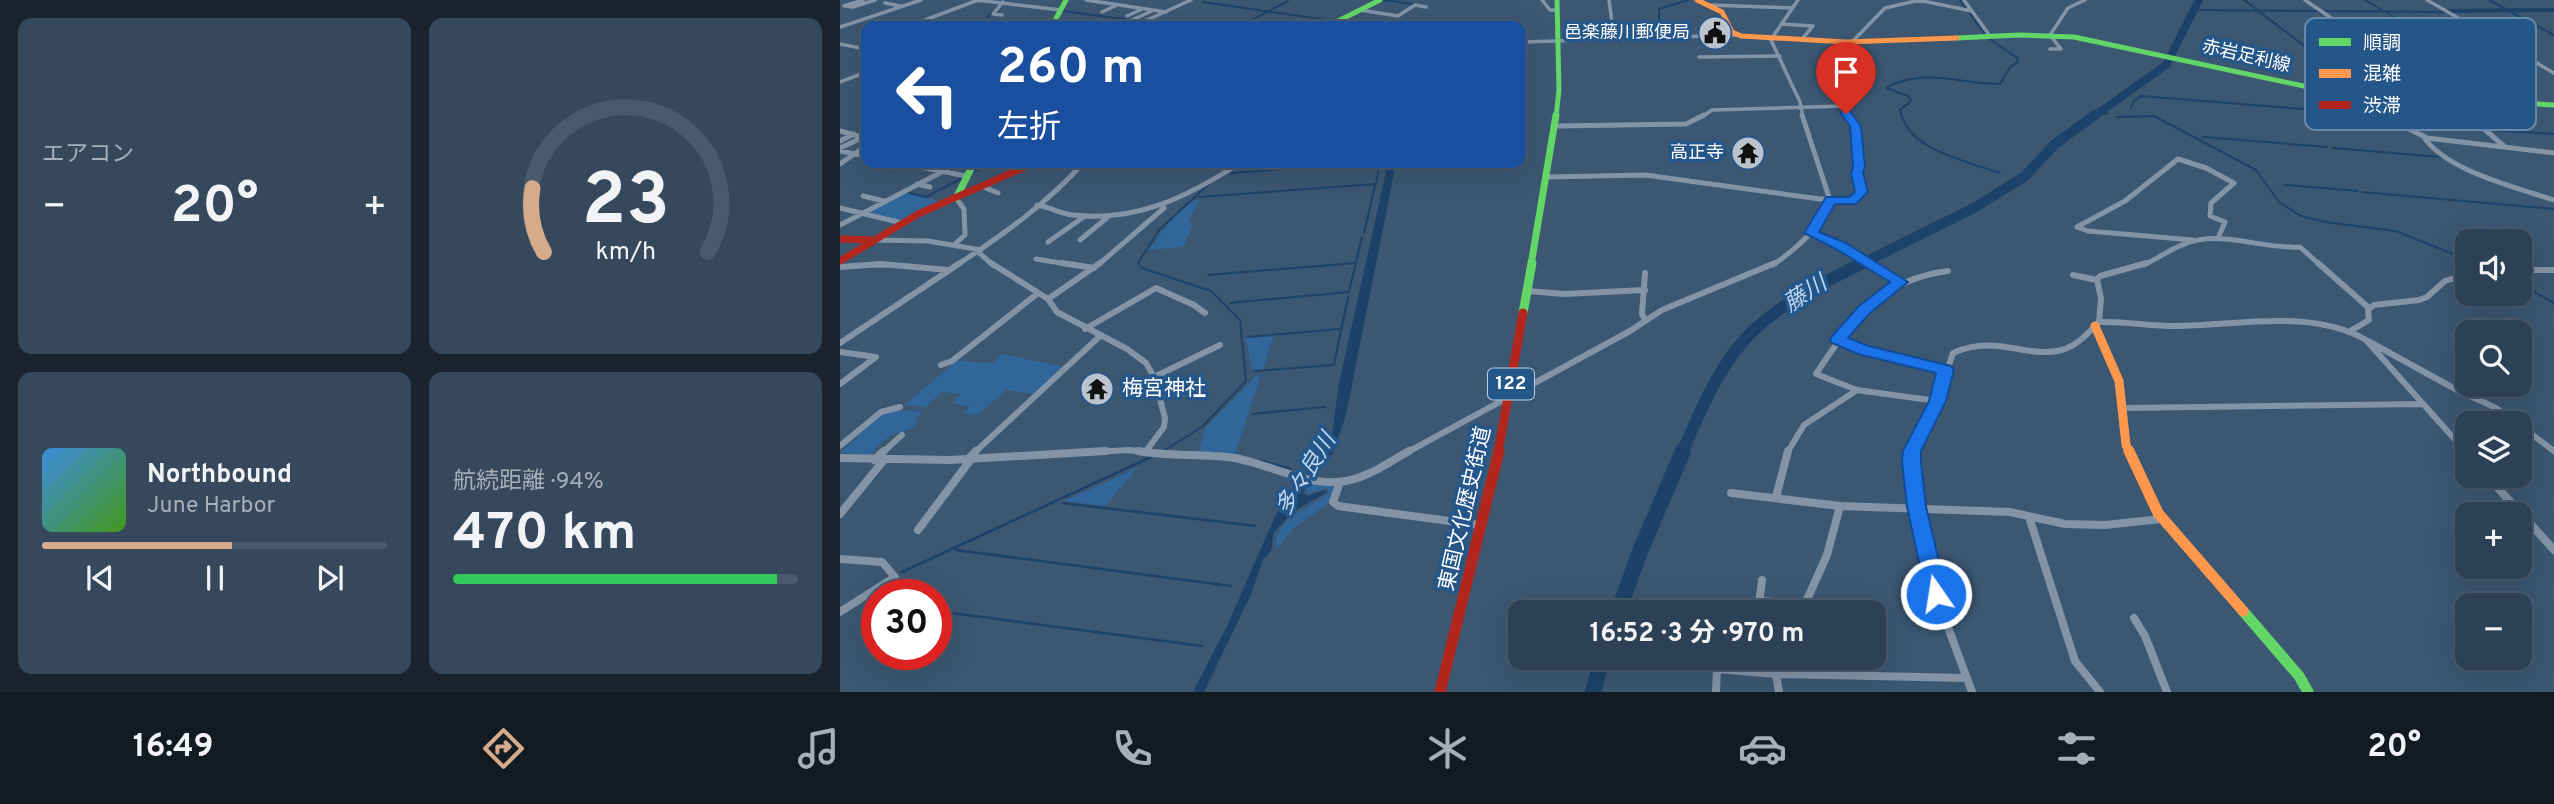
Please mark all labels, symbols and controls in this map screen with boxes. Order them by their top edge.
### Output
public building icon: 邑楽藤川郵便局 [1696,14,1734,52]
legend [2305,18,2536,130]
place label: 邑楽藤川郵便局 [1564,22,1690,45]
text: 順調 [2363,32,2401,56]
street label: 赤岩足利線 [2200,36,2292,78]
text: 260 m [997,39,1144,101]
pin [1816,42,1876,114]
icon: left [882,49,973,140]
icon: arrive [1827,53,1865,91]
text: 混雑 [2363,63,2401,87]
text: 渋滞 [2363,95,2401,119]
text: 左折 [997,109,1061,149]
temple icon: 高正寺 [1729,134,1767,172]
text: エアコン [42,141,134,170]
place label: 高正寺 [1670,142,1724,165]
text: 23 [581,158,670,250]
text: 20° [171,175,258,241]
text: − [42,184,67,233]
text: + [362,184,387,233]
map controls [2455,229,2532,670]
button: sound [2455,229,2532,306]
text: km/h [595,237,656,269]
water label: 藤川 [1779,269,1836,320]
button: search [2455,320,2532,397]
road number: 122 [1488,368,1534,400]
temple icon: 梅宮神社 [1078,370,1116,408]
place label: 梅宮神社 [1122,376,1206,403]
button: layers [2455,411,2532,488]
street label: 東国文化歴史街道 [1434,424,1498,594]
water label: 多々良川 [1270,426,1345,522]
text: Northbound [147,459,292,492]
text: 航続距離 · 94% [453,468,604,497]
text: June Harbor [147,492,275,521]
text: 470 km [453,502,636,568]
button: + [2455,502,2532,579]
position arrow [1899,557,1973,631]
icon: previous [81,559,119,597]
icon: pause [196,559,234,597]
icon: next [311,559,349,597]
speed limit sign: 30 [861,579,952,670]
button: − [2455,593,2532,670]
text: 16:52 · 3 分 · 970 m [1590,618,1804,651]
icon: directions [479,724,528,773]
icon: music [794,724,843,773]
icon: phone [1108,724,1157,773]
icon: climate [1423,724,1472,773]
icon: car [1738,724,1787,773]
icon: filters [2052,724,2101,773]
text: 16:49 [133,728,213,768]
text: 20° [2367,728,2421,768]

